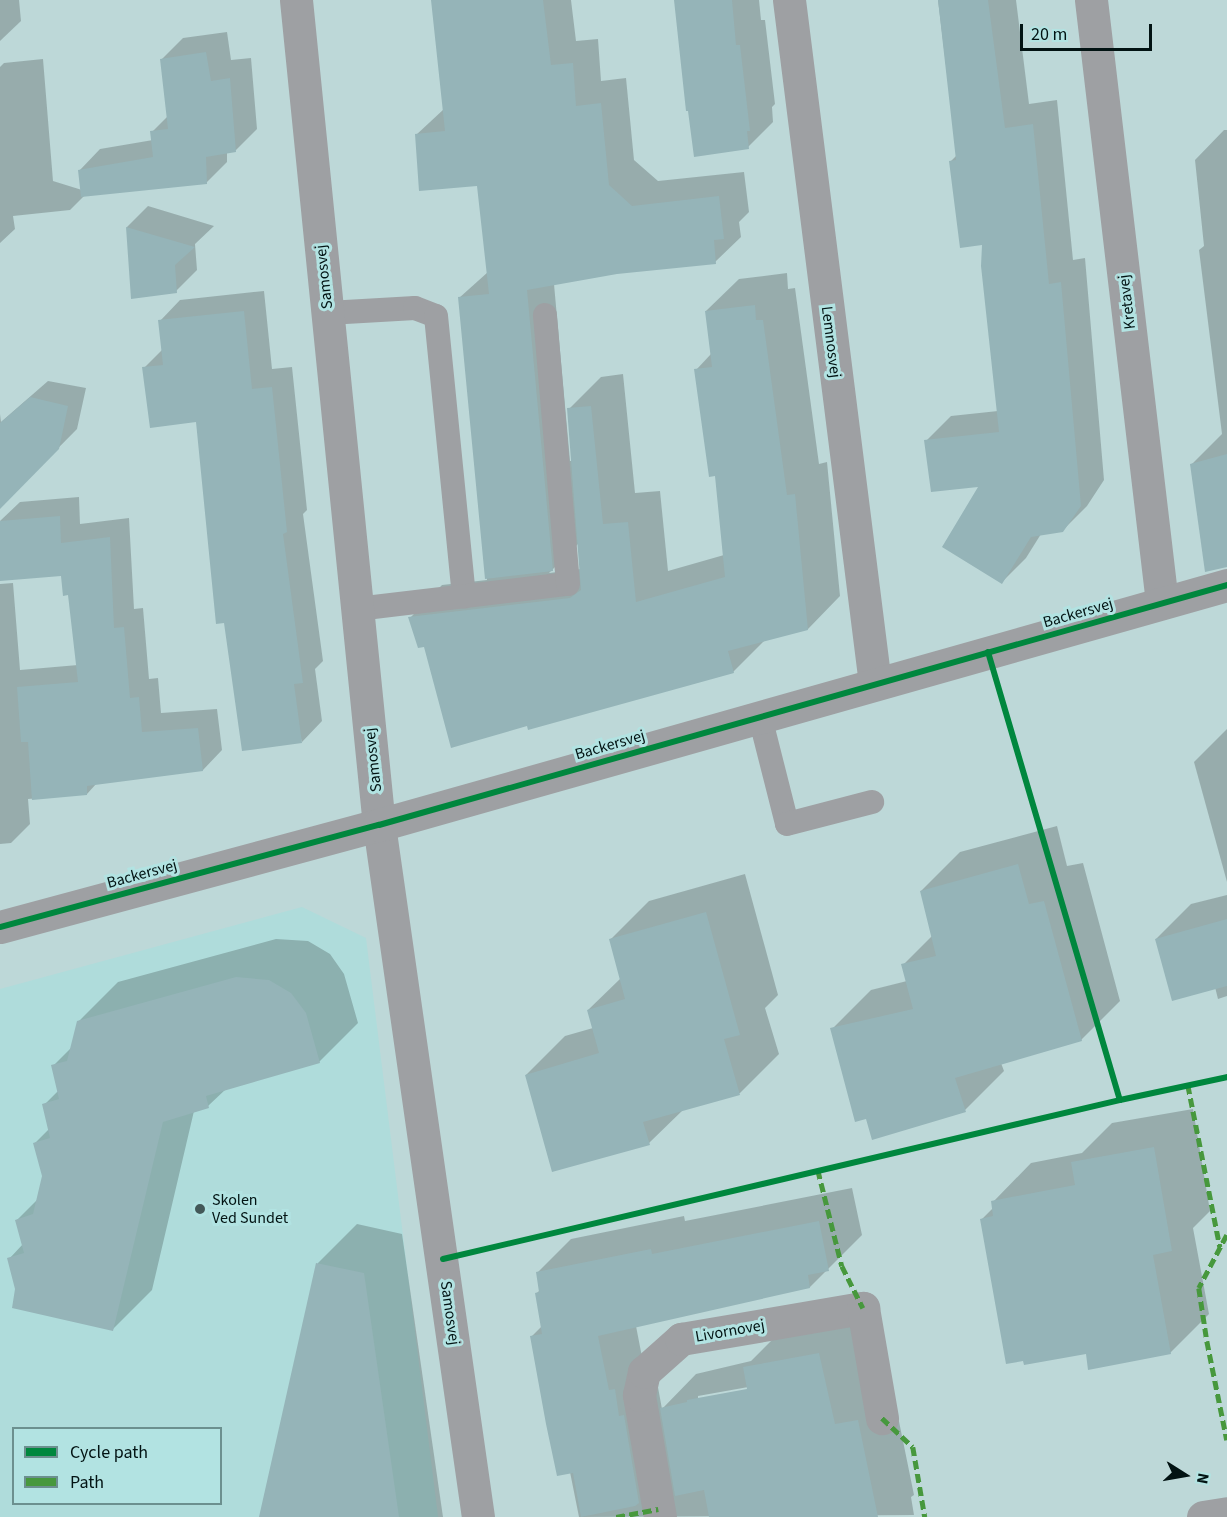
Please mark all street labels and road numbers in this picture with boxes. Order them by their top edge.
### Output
street label: Samosvej [311,244,337,310]
street label: Kretavej [1114,274,1140,330]
street label: Lemnosvej [817,305,845,379]
street label: Backersvej [1041,594,1115,632]
street label: Backersvej [573,726,647,764]
street label: Samosvej [360,727,386,793]
street label: Backersvej [105,855,179,893]
street label: Samosvej [436,1280,464,1346]
street label: Livornovej [694,1315,766,1347]

